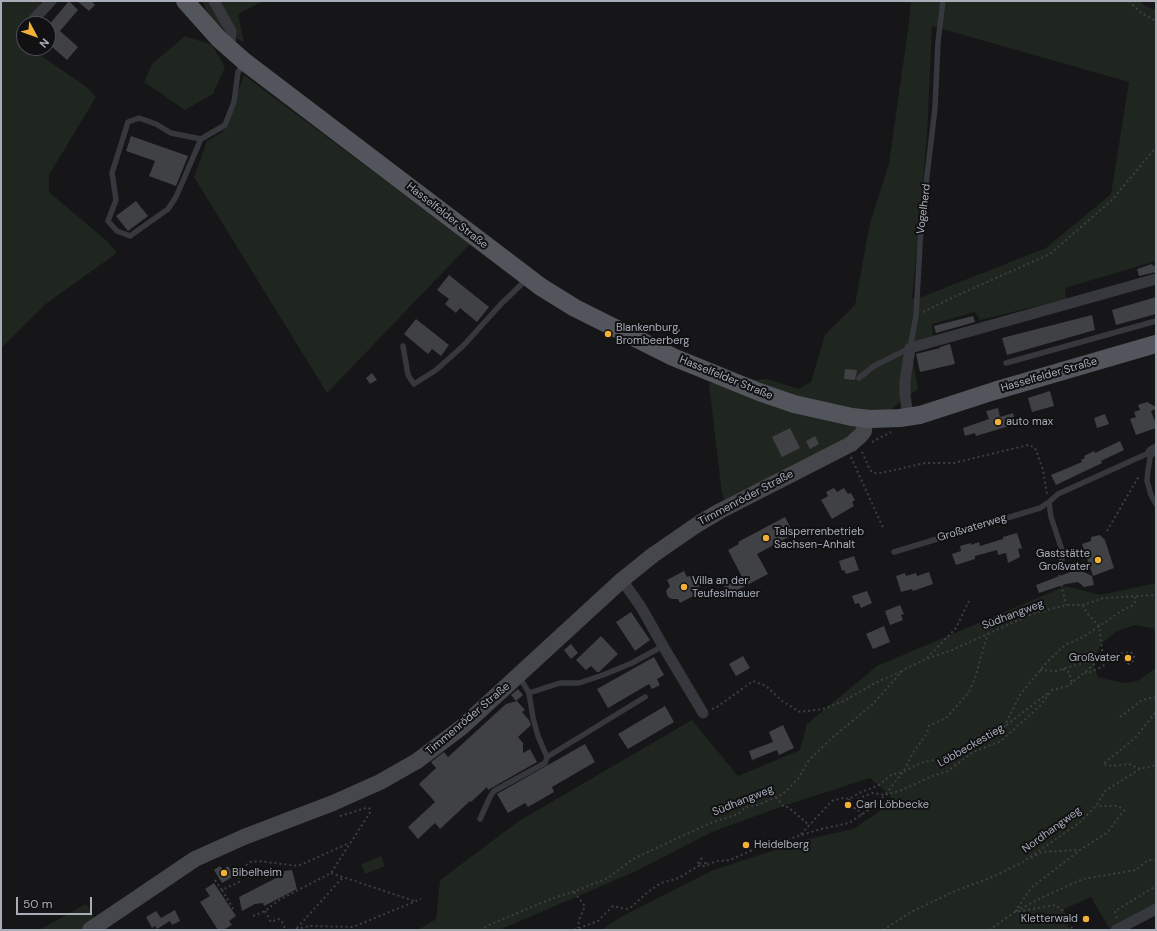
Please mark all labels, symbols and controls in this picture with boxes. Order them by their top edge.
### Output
north arrow [16,16,56,56]
text: N [36,36,52,51]
street label: Hasselfelder Straße [404,180,490,252]
street label: Vogelherd [914,183,934,235]
place label: Blankenburg, Brombeerberg [616,321,689,347]
marker: Blankenburg, Brombeerberg [603,329,613,339]
street label: Hasselfelder Straße [677,353,775,403]
street label: Hasselfelder Straße [999,355,1099,395]
place label: auto max [1006,415,1053,429]
marker: auto max [993,417,1003,427]
street label: Timmenröder Straße [696,467,796,529]
street label: Großvaterweg [936,511,1008,545]
place label: Talsperrenbetrieb Sachsen-Anhalt [774,525,864,551]
marker: Talsperrenbetrieb Sachsen-Anhalt [761,533,771,543]
place label: Gaststätte Großvater [1036,547,1090,573]
marker: Gaststätte Großvater [1093,555,1103,565]
place label: Villa an der Teufeslmauer [692,574,760,600]
marker: Villa an der Teufeslmauer [679,582,689,592]
street label: Südhangweg [980,597,1046,633]
place label: Großvater [1069,651,1120,665]
marker: Großvater [1123,653,1133,663]
street label: Timmenröder Straße [423,680,513,758]
street label: Löbbeckestieg [935,722,1007,770]
street label: Südhangweg [710,783,776,819]
place label: Carl Löbbecke [856,798,929,812]
marker: Carl Löbbecke [843,800,853,810]
street label: Nordhangweg [1020,804,1084,856]
place label: Heidelberg [754,838,809,852]
marker: Heidelberg [741,840,751,850]
place label: Bibelheim [232,866,282,880]
marker: Bibelheim [219,868,229,878]
scale bar [18,889,94,915]
text: 50 m [23,896,52,912]
place label: Kletterwald [1021,912,1078,926]
marker: Kletterwald [1081,914,1091,924]

